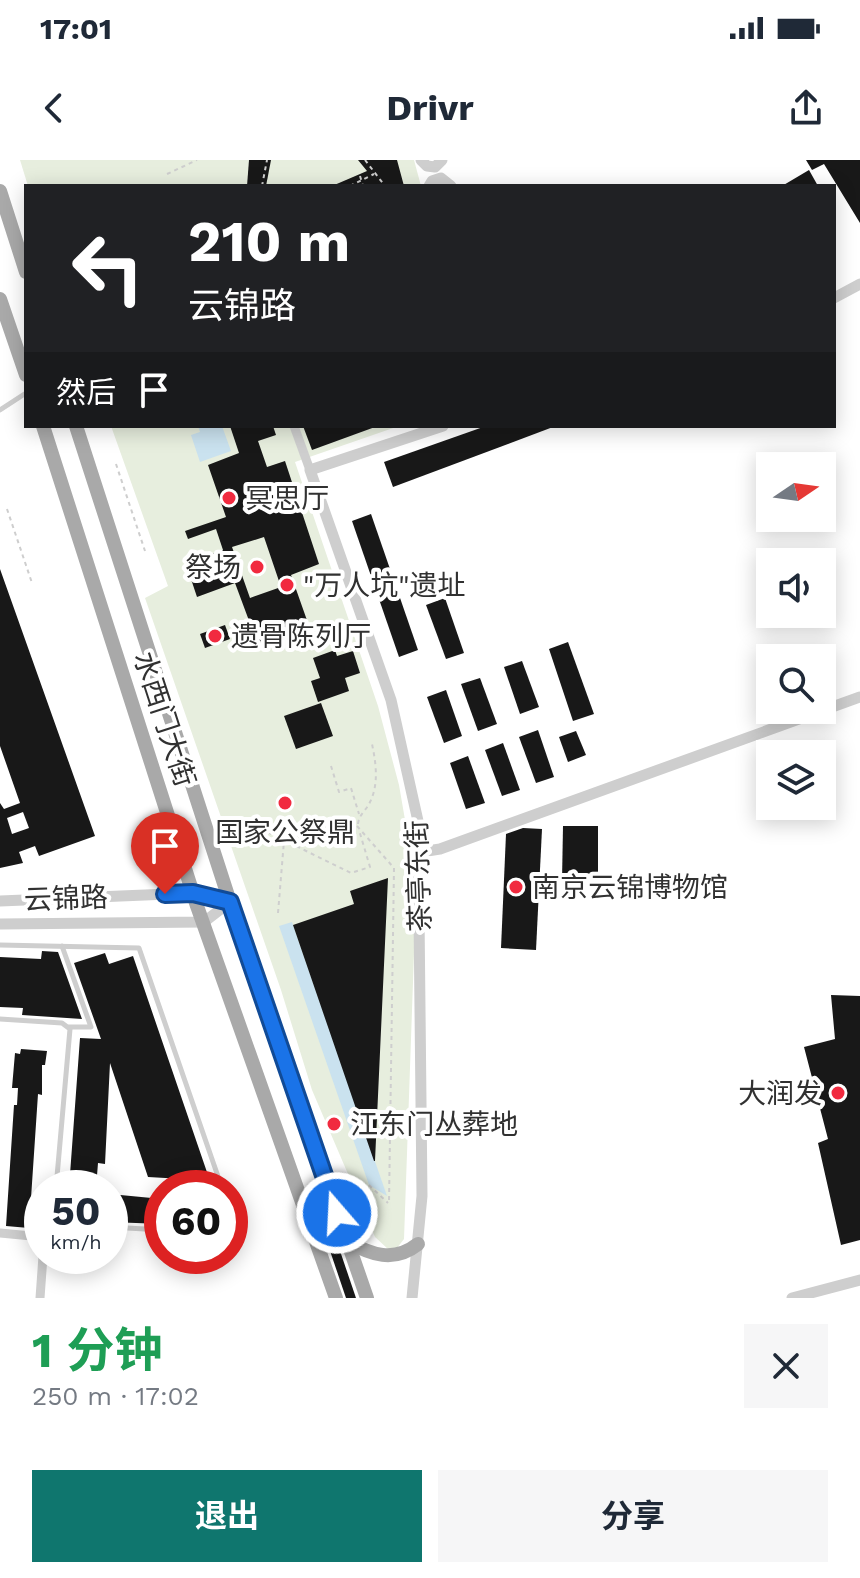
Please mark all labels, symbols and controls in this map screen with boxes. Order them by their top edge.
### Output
text: 17:01 [40,11,112,46]
icon: back [32,86,76,130]
icon: share [784,86,828,130]
text: Drivr [386,87,474,129]
text: 210 m [188,209,350,275]
icon: left [56,216,160,320]
text: 云锦路 [188,285,296,327]
icon: arrive [132,368,176,412]
text: 然后 [56,375,116,410]
north arrow [756,452,836,532]
map controls [756,452,836,820]
place label: 冥思厅 [245,482,329,515]
marker: 冥思厅 [220,489,238,507]
button: sound [756,548,836,628]
place label: 祭场 [185,551,241,584]
marker: 祭场 [248,558,266,576]
place label: "万人坑"遗址 [303,569,466,602]
marker: "万人坑"遗址 [278,576,296,594]
place label: 遗骨陈列厅 [231,620,371,653]
marker: 遗骨陈列厅 [206,627,224,645]
button: search [756,644,836,724]
street label: 水西门大街 [127,647,202,791]
button: layers [756,740,836,820]
marker: 国家公祭鼎 [276,794,294,812]
pin [131,812,199,894]
place label: 国家公祭鼎 [215,816,355,849]
street label: 茶亭东街 [400,819,437,933]
icon: arrive [143,824,187,868]
place label: 南京云锦博物馆 [532,871,728,904]
marker: 南京云锦博物馆 [507,878,525,896]
street label: 云锦路 [23,881,109,916]
place label: 大润发 [738,1077,822,1110]
marker: 大润发 [829,1084,847,1102]
place label: 江东门丛葬地 [350,1108,518,1141]
marker: 江东门丛葬地 [325,1115,343,1133]
speed limit sign: 60 [144,1170,248,1274]
position arrow [295,1171,379,1255]
text: 50 [51,1188,101,1235]
text: km/h [50,1230,102,1254]
text: 1 分钟 [32,1322,162,1379]
button: close [744,1324,828,1408]
text: 250 m · 17:02 [32,1381,199,1411]
button: 退出 [32,1470,422,1562]
button: 分享 [438,1470,828,1562]

